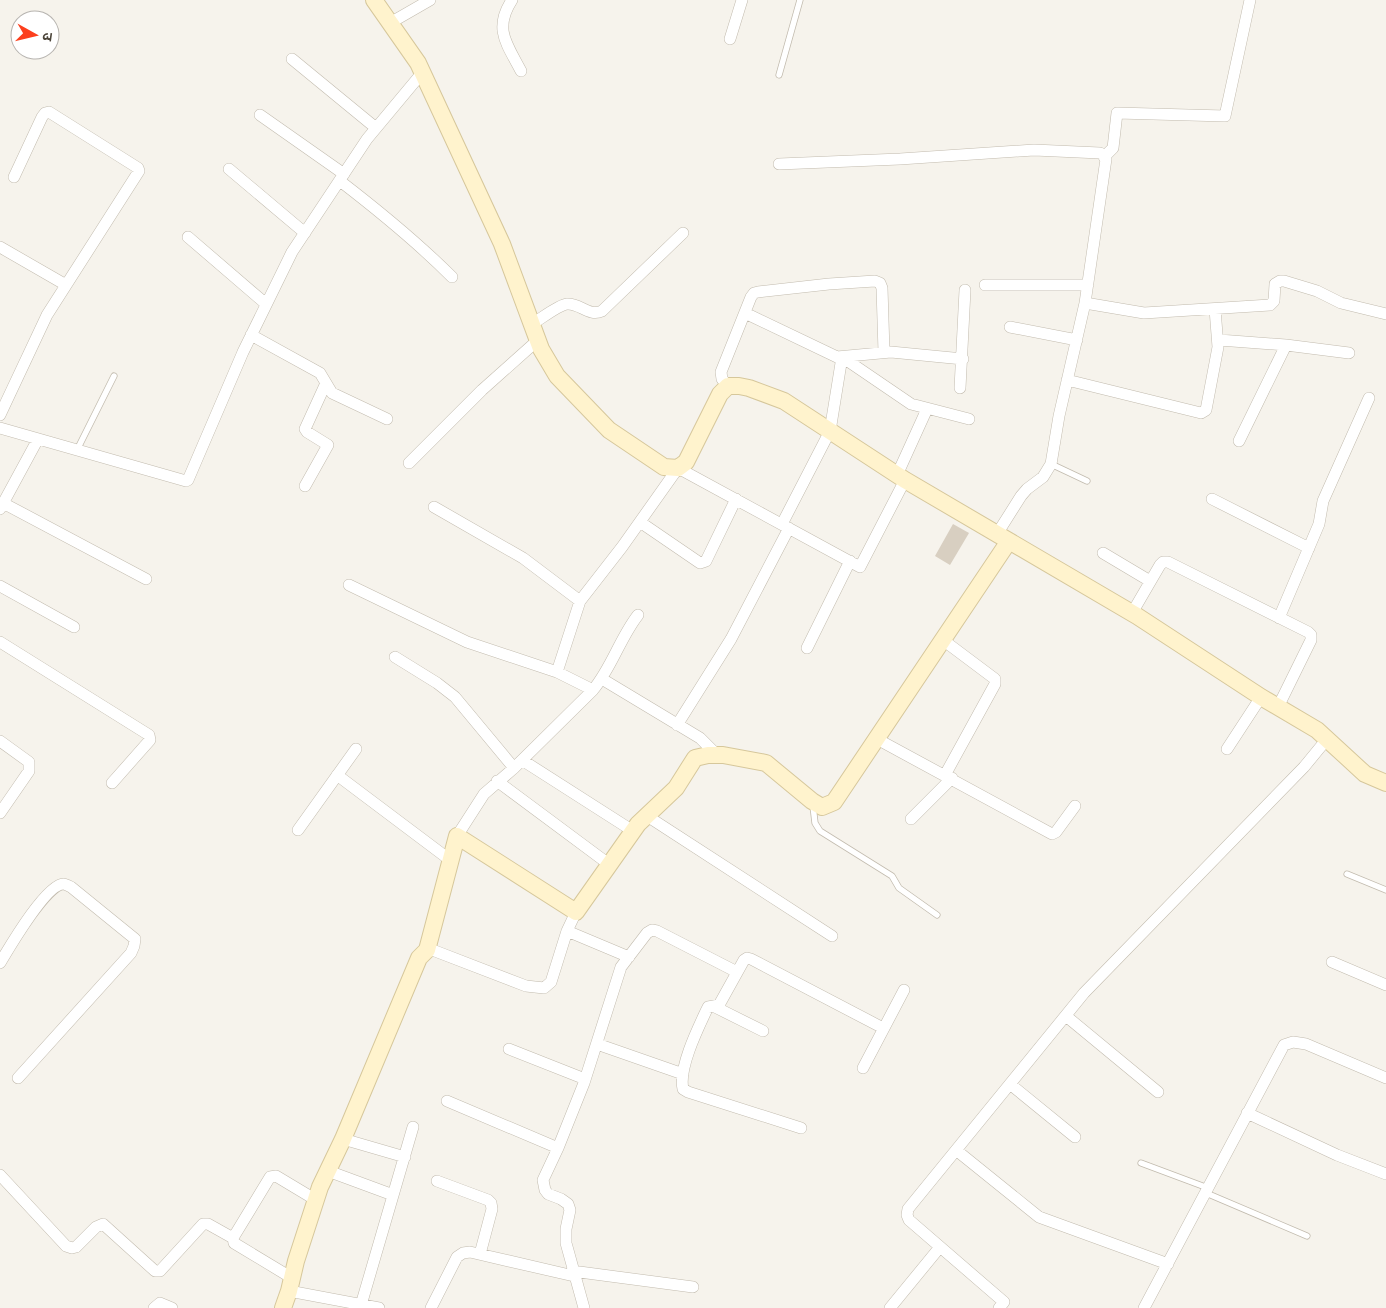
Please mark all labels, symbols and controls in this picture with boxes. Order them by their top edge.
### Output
north arrow [10,10,60,60]
text: उ [38,31,57,43]

